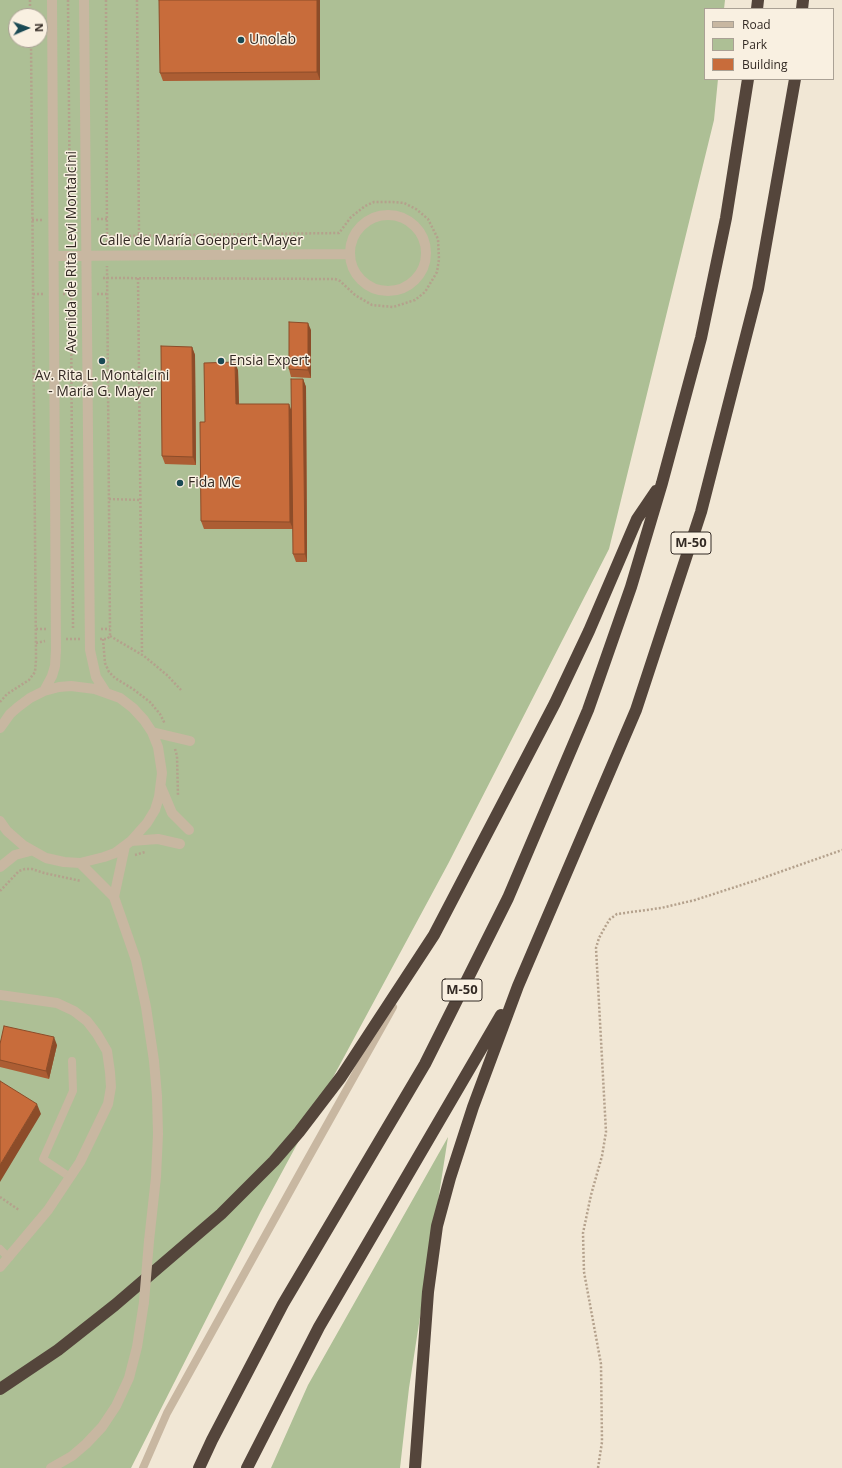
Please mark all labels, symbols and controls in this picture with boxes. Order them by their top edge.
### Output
north arrow [8,8,48,48]
legend [704,8,834,80]
text: Road [742,16,771,33]
text: N [32,23,47,32]
place label: Unolab [249,32,296,48]
marker: Unolab [236,35,246,45]
text: Park [742,36,767,53]
text: Building [742,56,787,73]
street label: Avenida de Rita Levi Montalcini [64,151,80,353]
street label: Calle de María Goeppert-Mayer [99,233,303,249]
place label: Ensia Expert [229,353,309,369]
marker: Av. Rita L. Montalcini - María G. Mayer [97,356,107,366]
marker: Ensia Expert [216,356,226,366]
place label: Av. Rita L. Montalcini - María G. Mayer [35,368,169,400]
place label: Fida MC [188,475,240,491]
marker: Fida MC [175,478,185,488]
road number: M-50 [671,532,711,554]
road number: M-50 [442,979,482,1001]

